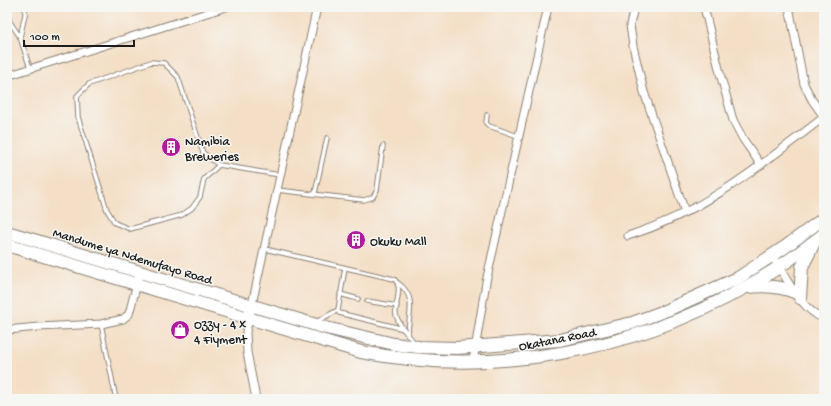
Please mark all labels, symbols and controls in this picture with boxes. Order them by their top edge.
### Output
scale bar [24,22,134,48]
text: 100 m [29,31,60,45]
place label: Namibia Breweries [184,135,240,165]
building icon: Namibia Breweries [160,136,182,158]
street label: Mandume ya Ndemufayo Road [51,226,215,289]
building icon: Okuku Mall [345,229,367,251]
place label: Okuku Mall [370,235,427,250]
place label: Ozzy - 4 x 4 Fiyment [194,318,248,348]
shop icon: Ozzy - 4 x 4 Fiyment [169,319,191,341]
street label: Okatana Road [518,325,599,355]

